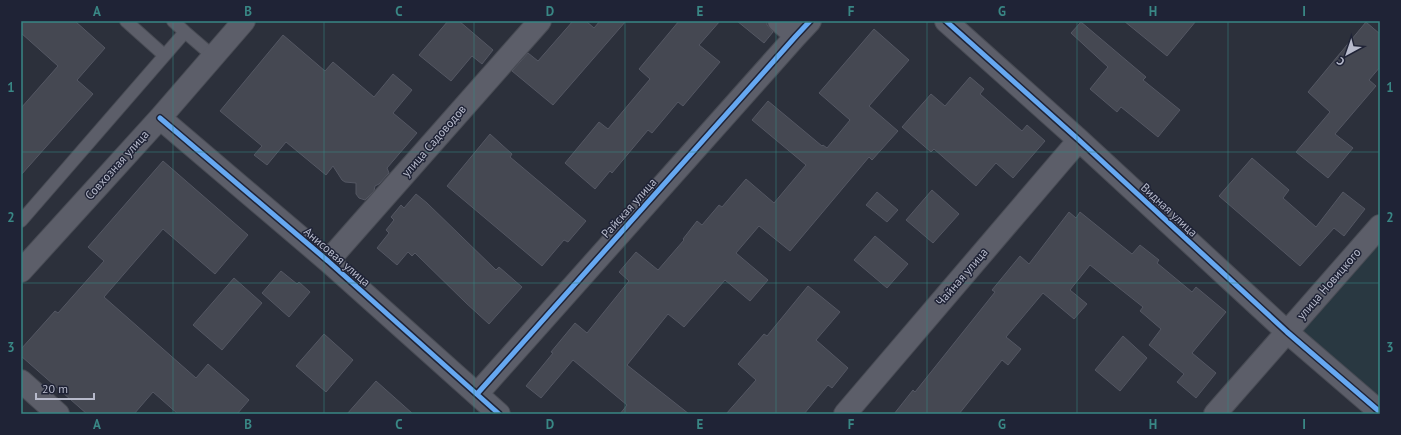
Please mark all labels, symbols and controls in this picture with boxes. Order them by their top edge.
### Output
text: A [93,3,101,20]
text: B [244,3,252,20]
text: C [395,3,403,20]
text: D [546,3,554,20]
text: E [697,3,704,20]
text: F [848,3,855,20]
text: G [998,3,1006,20]
text: H [1149,3,1157,20]
text: I [1302,3,1306,20]
north arrow [1327,34,1367,74]
text: С [1334,54,1347,69]
text: 1 [7,79,15,96]
text: 1 [1386,79,1394,96]
street label: улица Садоводов [398,102,469,180]
street label: Совхозная улица [81,127,152,203]
street label: Райская улица [598,175,659,241]
street label: Видная улица [1138,180,1201,240]
text: 2 [7,209,15,226]
text: 2 [1386,209,1394,226]
street label: Анисовая улица [301,224,374,290]
street label: Чайная улица [932,245,991,309]
street label: улица Новицкого [1293,245,1364,323]
text: 3 [7,339,15,356]
text: 3 [1386,339,1394,356]
scale bar [36,375,94,401]
text: 20 m [42,381,68,396]
text: A [93,416,101,433]
text: B [244,416,252,433]
text: C [395,416,403,433]
text: D [546,416,554,433]
text: E [697,416,704,433]
text: F [848,416,855,433]
text: G [998,416,1006,433]
text: H [1149,416,1157,433]
text: I [1302,416,1306,433]

